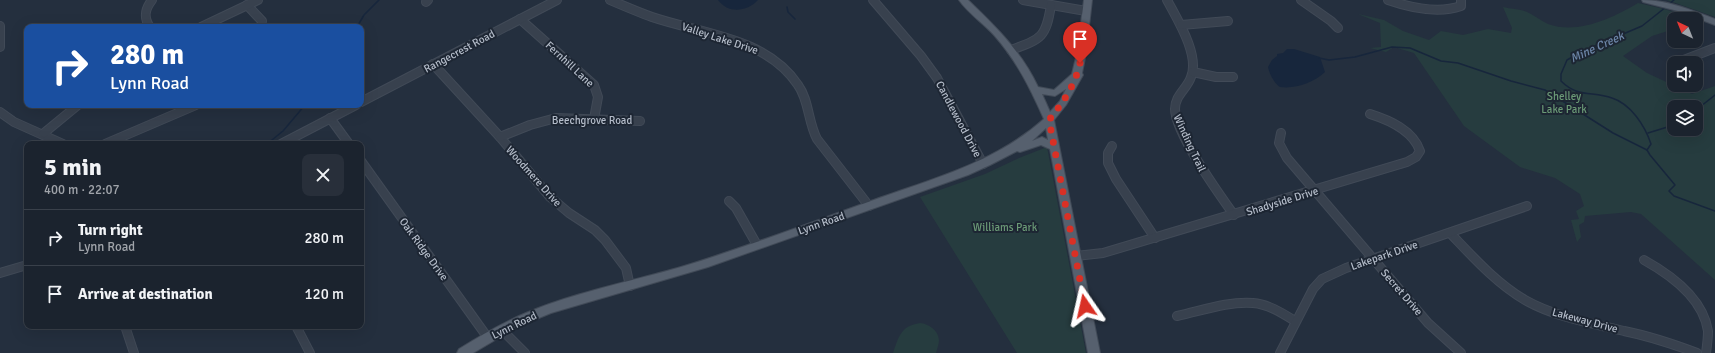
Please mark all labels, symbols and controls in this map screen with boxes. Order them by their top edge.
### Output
north arrow [1667,12,1703,48]
map controls [1667,12,1703,136]
street label: Valley Lake Drive [680,20,760,57]
pin [1063,22,1097,63]
street label: Rangecrest Road [421,27,497,76]
icon: arrive [1069,28,1091,50]
water label: Mine Creek [1568,28,1627,66]
text: 280 m [110,38,184,72]
street label: Fernhill Lane [543,39,597,90]
icon: right [44,40,96,92]
button: sound [1667,56,1703,92]
text: Lynn Road [110,72,189,94]
street label: Candlewood Drive [933,79,984,160]
park label: Shelley Lake Park [1541,90,1587,116]
button: layers [1667,100,1703,136]
street label: Winding Trail [1171,112,1209,174]
street label: Beechgrove Road [552,114,632,127]
street label: Woodmere Drive [503,143,564,209]
text: 5 min [44,152,102,182]
button: close [302,154,344,196]
text: 400 m · 22:07 [44,182,120,198]
street label: Shadyside Drive [1244,184,1320,219]
street label: Lynn Road [796,209,846,237]
street label: Oak Ridge Drive [396,215,451,283]
text: Turn right [78,221,143,239]
park label: Williams Park [973,221,1038,234]
icon: right [44,227,66,249]
text: 280 m [304,229,344,247]
street label: Lakepark Drive [1349,238,1419,273]
text: Lynn Road [78,239,135,255]
street label: Secret Drive [1378,267,1425,318]
icon: arrive [44,283,66,305]
text: Arrive at destination [78,285,213,303]
text: 120 m [304,285,344,303]
position arrow [1064,285,1106,327]
street label: Lakeway Drive [1551,305,1619,335]
street label: Lynn Road [490,309,539,342]

